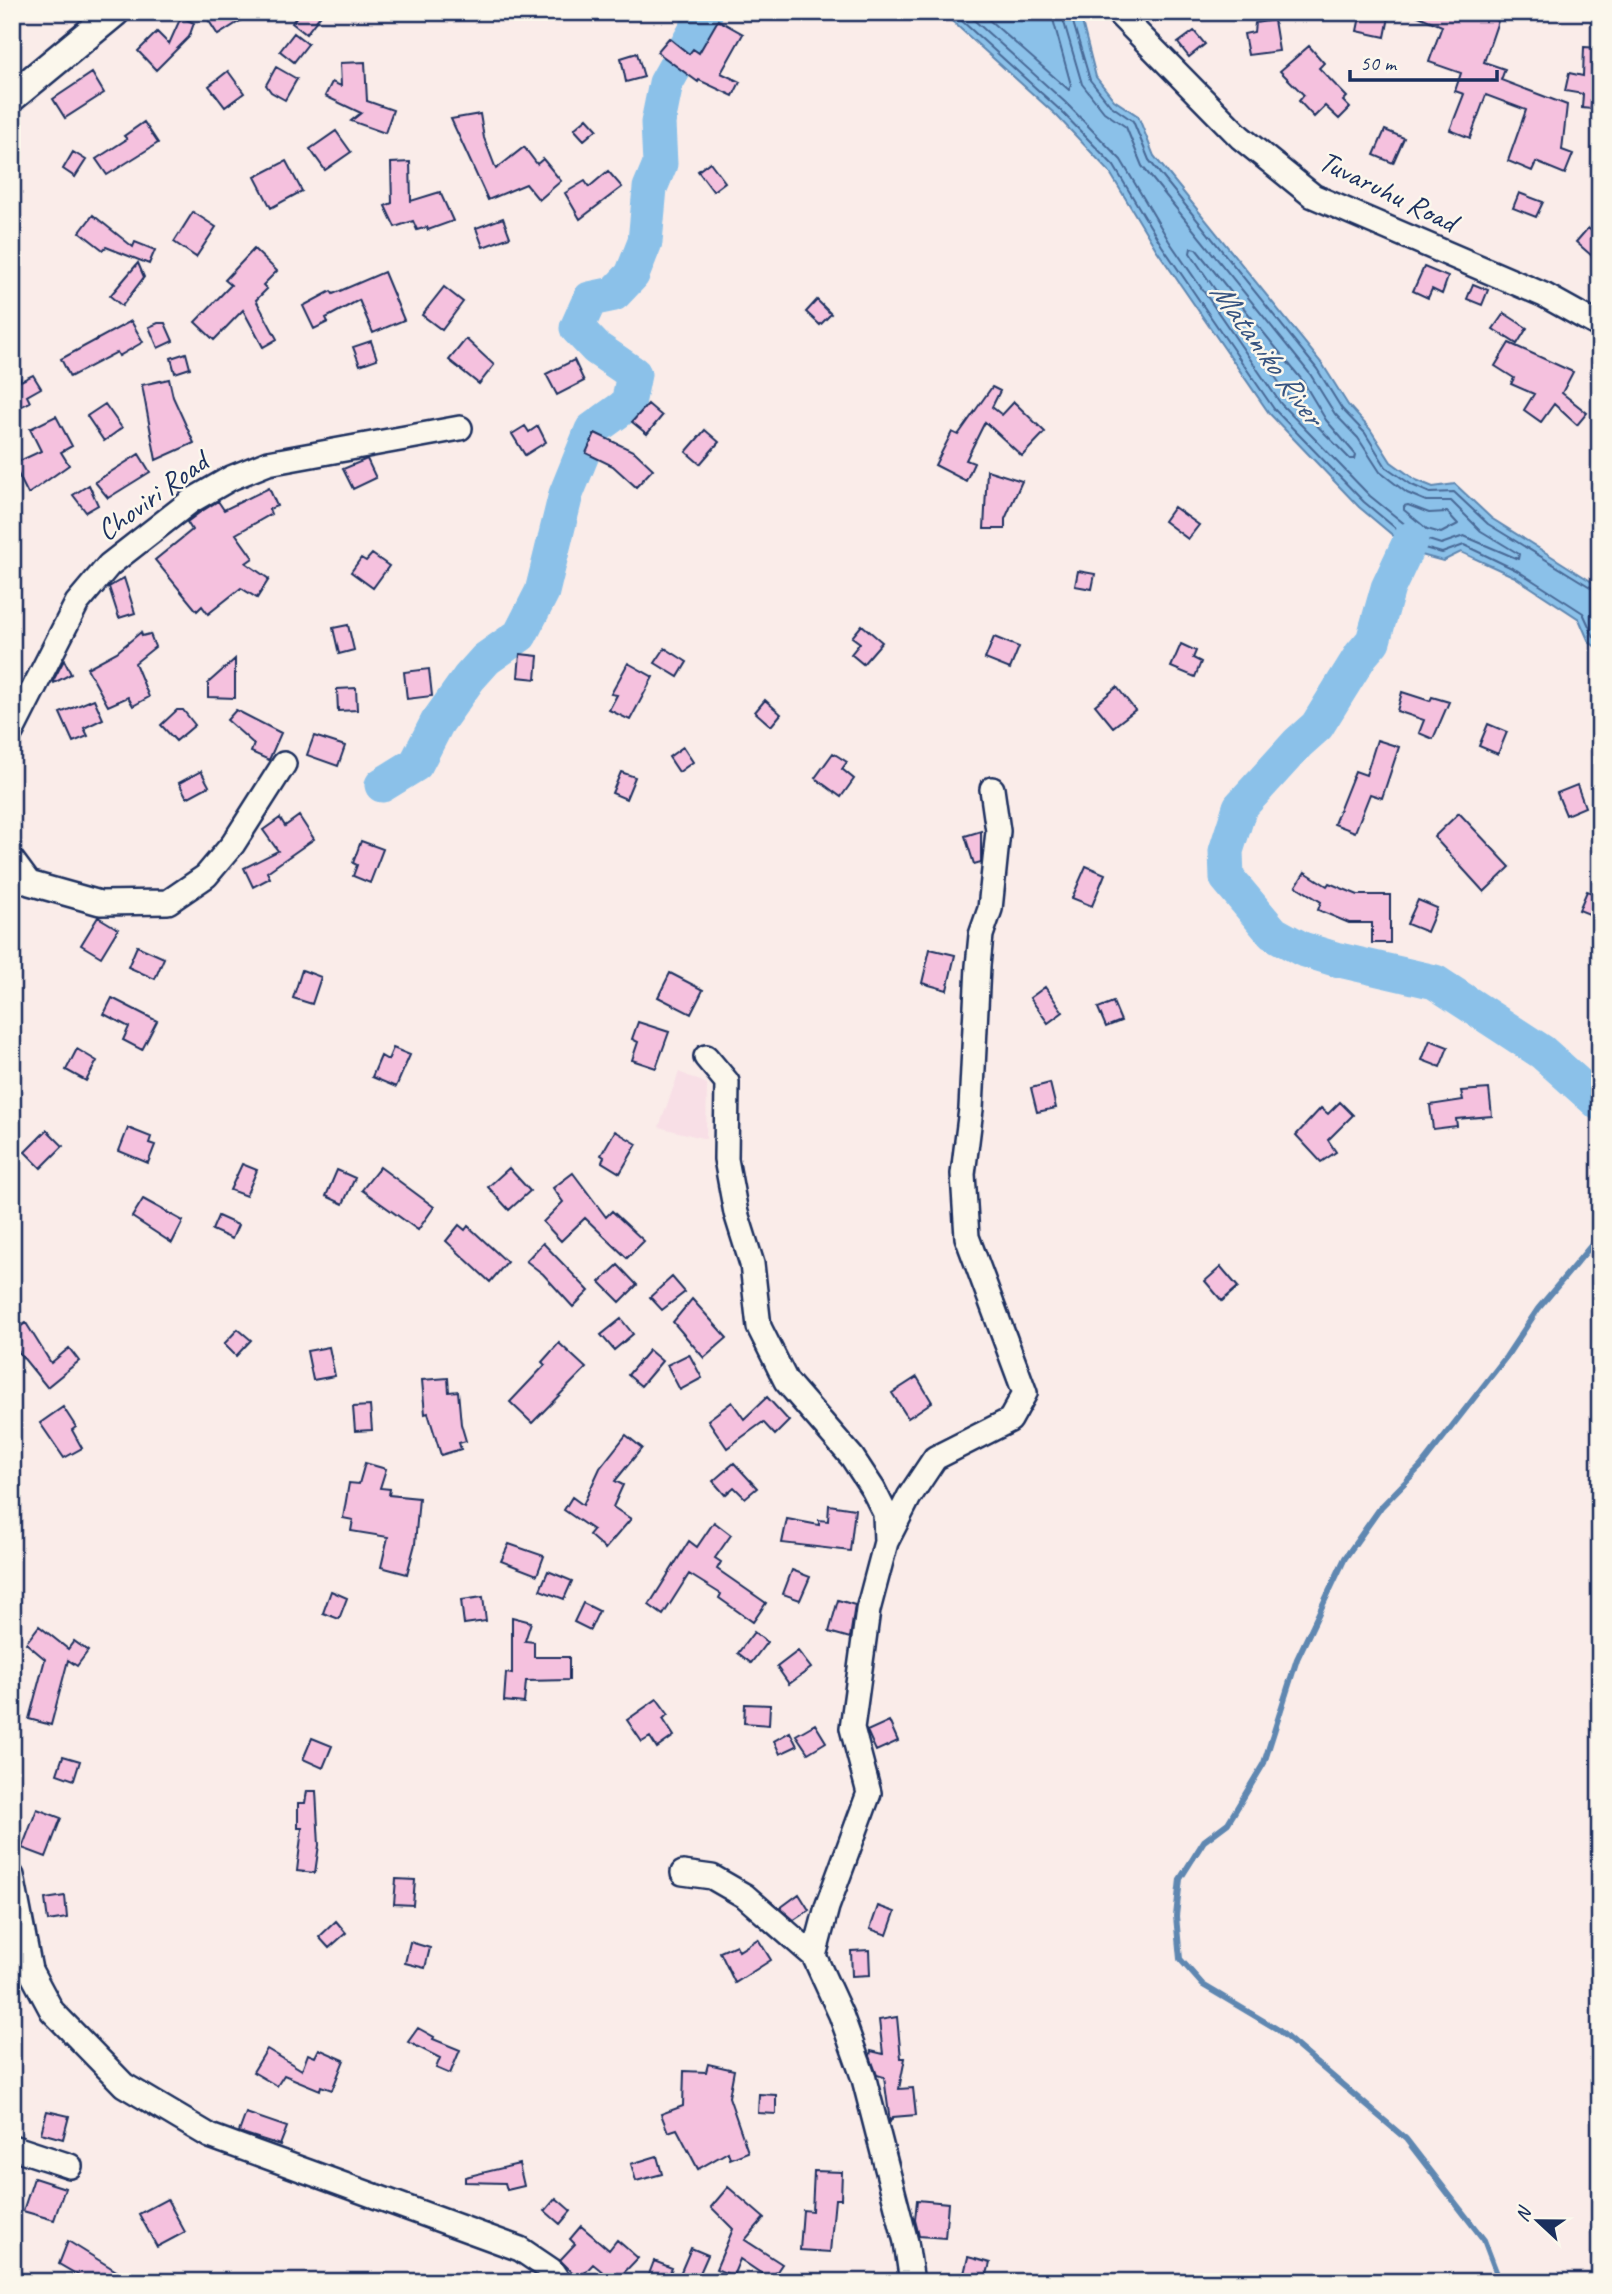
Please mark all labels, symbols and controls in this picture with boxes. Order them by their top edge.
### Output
scale bar [1350,38,1496,82]
text: 50 m [1360,50,1398,76]
street label: Tuvaruhu Road [1313,141,1467,242]
water label: Mataniko River [1201,273,1335,436]
street label: Choviri Road [89,441,218,549]
north arrow [1504,2186,1574,2256]
text: N [1510,2202,1538,2225]

